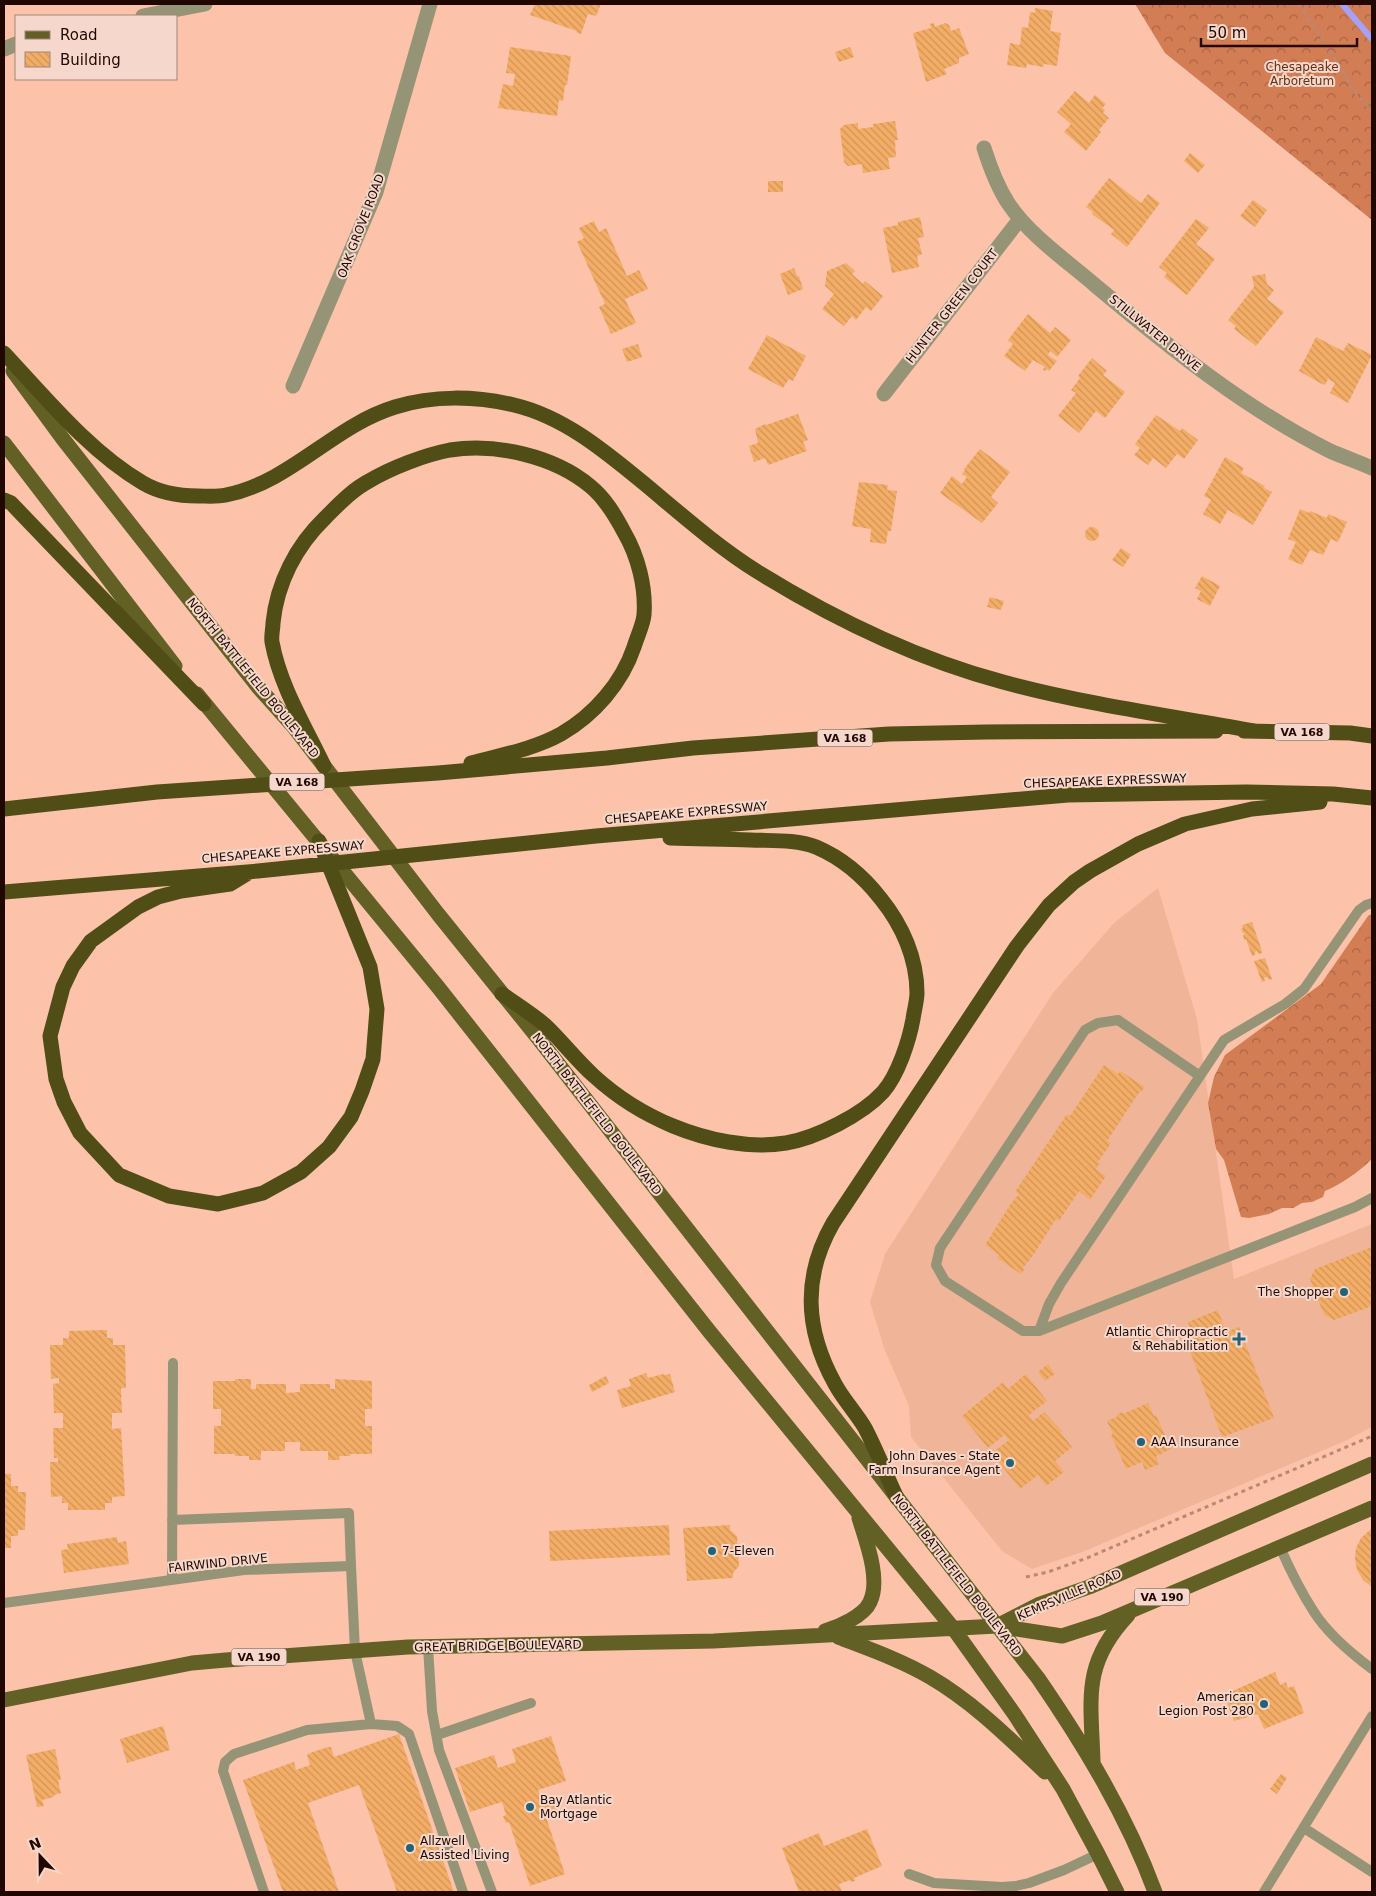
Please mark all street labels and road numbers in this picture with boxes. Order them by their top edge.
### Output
street label: OAK GROVE ROAD [335,172,387,280]
street label: HUNTER GREEN COURT [903,246,1001,366]
street label: STILLWATER DRIVE [1107,292,1203,374]
street label: NORTH BATTLEFIELD BOULEVARD [184,595,322,761]
road number: VA 168 [1274,724,1330,740]
road number: VA 168 [818,730,872,746]
street label: CHESAPEAKE EXPRESSWAY [1023,771,1188,791]
road number: VA 168 [270,774,324,790]
street label: CHESAPEAKE EXPRESSWAY [604,799,769,827]
street label: CHESAPEAKE EXPRESSWAY [201,838,366,866]
street label: NORTH BATTLEFIELD BOULEVARD [529,1030,665,1198]
street label: NORTH BATTLEFIELD BOULEVARD [889,1491,1025,1659]
street label: FAIRWIND DRIVE [168,1551,268,1575]
street label: KEMPSVILLE ROAD [1015,1567,1123,1623]
road number: VA 190 [1134,1588,1190,1605]
street label: GREAT BRIDGE BOULEVARD [414,1638,582,1654]
road number: VA 190 [232,1648,286,1665]

